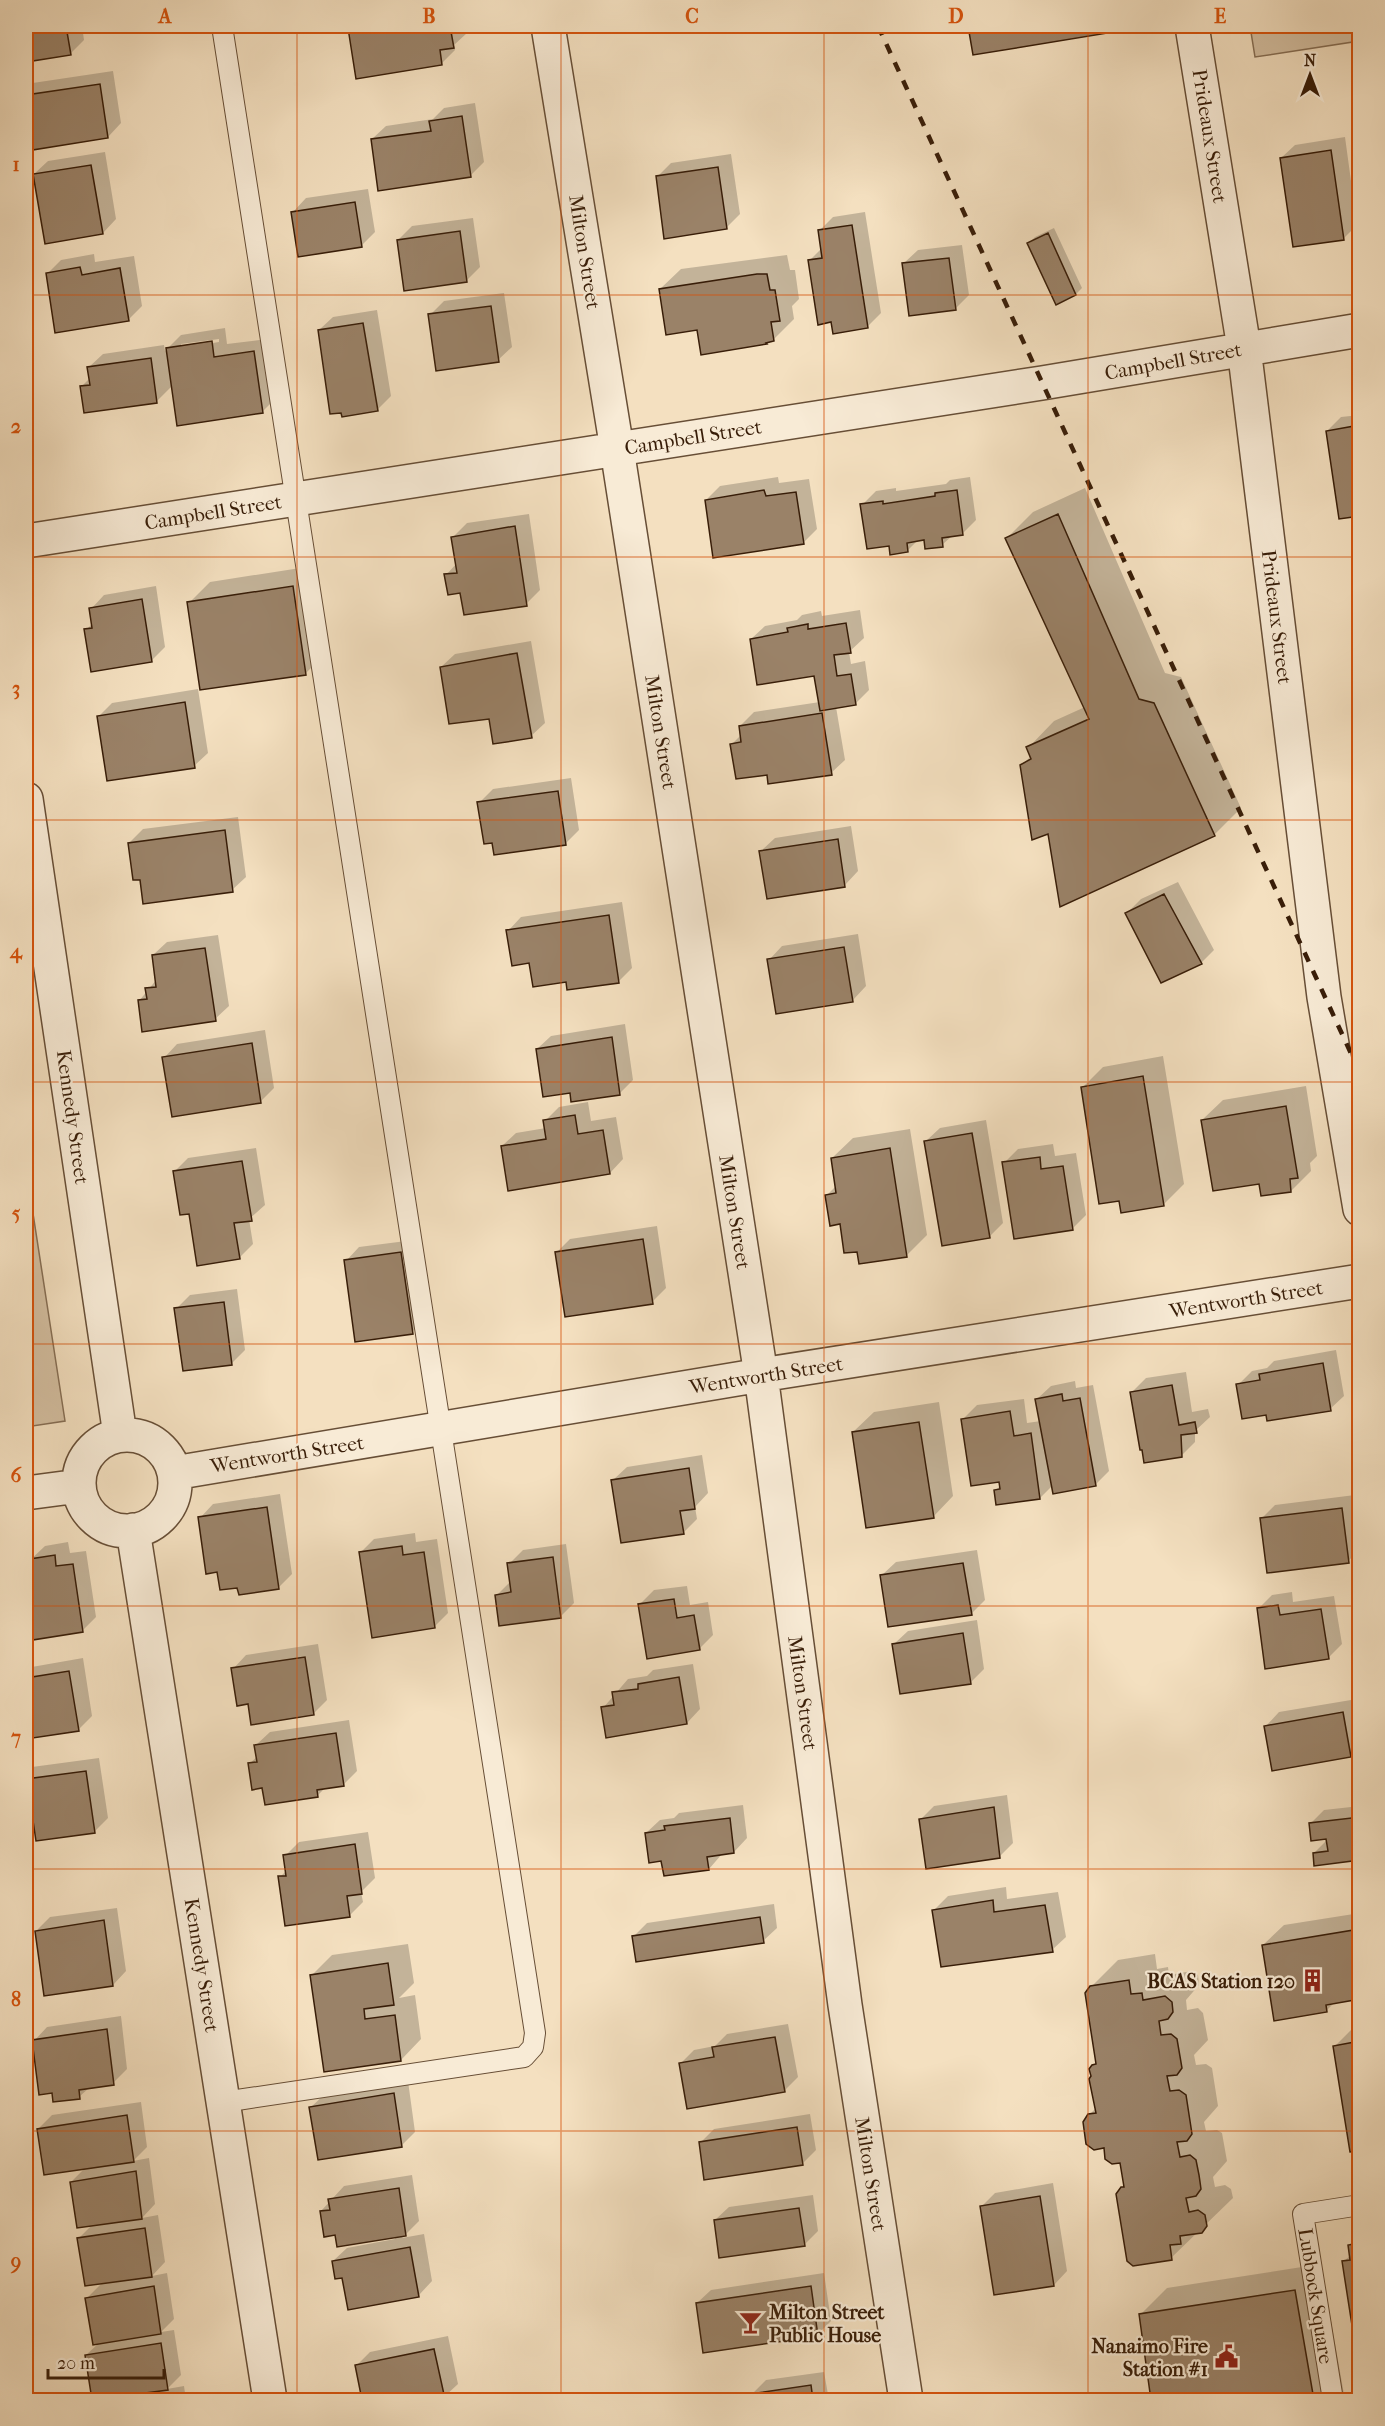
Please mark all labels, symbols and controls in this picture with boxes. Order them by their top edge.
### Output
text: A [157,5,173,28]
text: B [422,5,436,28]
text: C [685,5,699,28]
text: D [948,5,964,28]
text: E [1214,5,1226,28]
north arrow [1280,45,1340,105]
text: N [1304,51,1317,70]
street label: Prideaux Street [1188,68,1231,205]
text: 1 [12,153,20,176]
street label: Milton Street [564,193,605,311]
street label: Campbell Street [1103,338,1243,385]
text: 2 [11,415,21,438]
street label: Campbell Street [623,415,763,460]
street label: Campbell Street [143,490,283,535]
street label: Prideaux Street [1257,549,1296,686]
street label: Milton Street [640,673,681,791]
text: 3 [12,677,20,700]
text: 4 [9,940,23,964]
street label: Kennedy Street [52,1048,93,1186]
street label: Milton Street [714,1153,755,1271]
text: 5 [12,1202,21,1225]
street label: Wentworth Street [1167,1276,1325,1323]
street label: Wentworth Street [687,1352,845,1399]
street label: Wentworth Street [208,1431,366,1478]
text: 6 [11,1464,23,1487]
street label: Milton Street [783,1634,822,1752]
text: 7 [10,1726,21,1749]
street label: Kennedy Street [180,1896,223,2034]
building icon: BCAS Station 120 [1300,1968,1326,1994]
place label: BCAS Station 120 [1147,1970,1295,1993]
text: 8 [11,1988,21,2011]
street label: Milton Street [850,2115,891,2233]
street label: Lubbock Square [1293,2227,1338,2366]
text: 9 [10,2251,21,2274]
place label: Milton Street Public House [768,2301,885,2347]
bar icon: Milton Street Public House [738,2310,764,2336]
place label: Nanaimo Fire Station #1 [1091,2335,1208,2381]
scale bar [48,2342,164,2380]
public building icon: Nanaimo Fire Station #1 [1213,2344,1239,2370]
text: 20 m [57,2353,95,2374]

